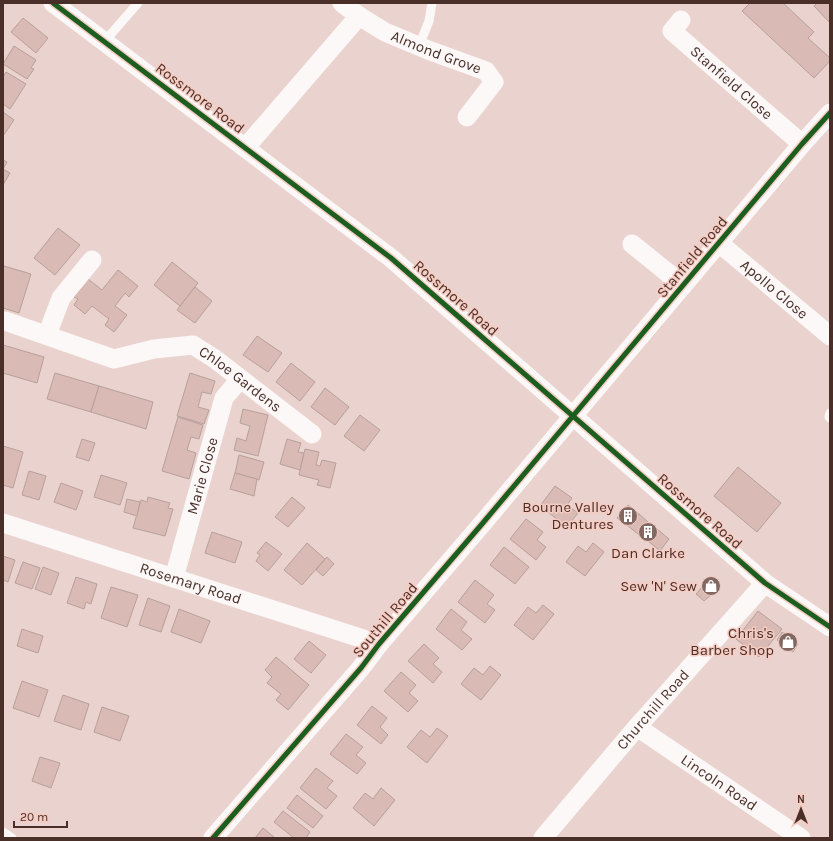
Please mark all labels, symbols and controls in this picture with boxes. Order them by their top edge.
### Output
street label: Almond Grove [388,27,484,78]
street label: Stanfield Close [687,42,776,123]
street label: Rossmore Road [152,59,248,137]
street label: Stanfield Road [653,213,731,301]
street label: Rossmore Road [410,256,502,340]
street label: Apollo Close [737,256,812,323]
street label: Chloe Gardens [196,342,285,416]
street label: Marie Close [183,435,222,517]
street label: Rossmore Road [654,469,746,553]
place label: Bourne Valley Dentures [522,498,614,533]
building icon: Bourne Valley Dentures [617,505,639,527]
building icon: Dan Clarke [637,521,659,543]
place label: Dan Clarke [611,544,685,562]
street label: Rosemary Road [137,559,244,608]
shop icon: Sew 'N' Sew [700,575,722,597]
place label: Sew 'N' Sew [620,577,697,595]
street label: Southill Road [349,579,421,661]
place label: Chris's Barber Shop [690,624,774,659]
shop icon: Chris's Barber Shop [777,631,799,653]
street label: Churchill Road [613,666,693,753]
street label: Lincoln Road [678,750,760,815]
north arrow [781,789,821,829]
text: N [797,793,805,806]
scale bar [14,803,67,829]
text: 20 m [20,810,48,824]

